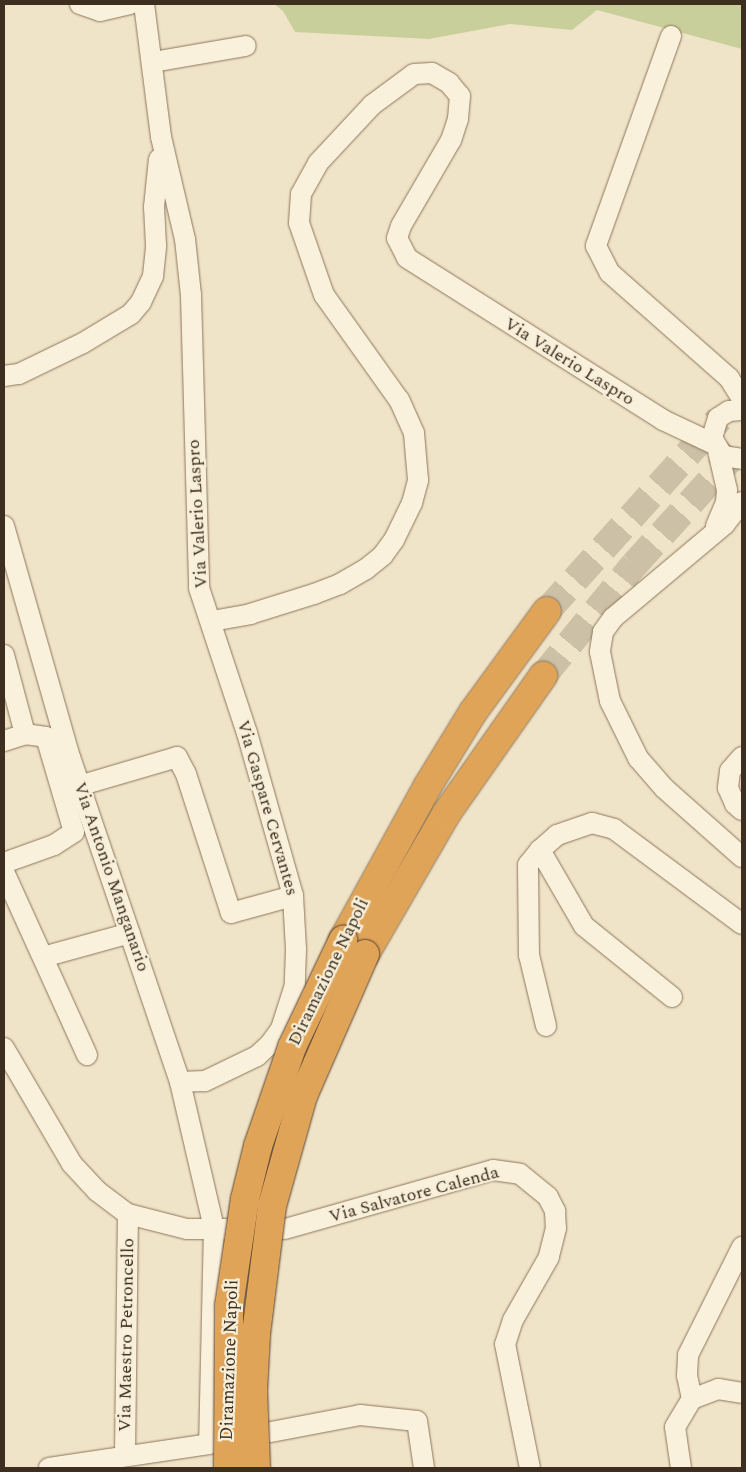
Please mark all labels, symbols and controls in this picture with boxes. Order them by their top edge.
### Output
street label: Via Valerio Laspro [500,313,638,411]
street label: Via Valerio Laspro [183,439,213,589]
street label: Via Gaspare Cervantes [232,718,302,898]
street label: Via Antonio Manganario [68,779,154,975]
street label: Diramazione Napoli [284,895,374,1049]
street label: Via Salvatore Calenda [327,1162,501,1228]
street label: Via Maestro Petroncello [115,1238,139,1432]
street label: Diramazione Napoli [216,1279,244,1441]

